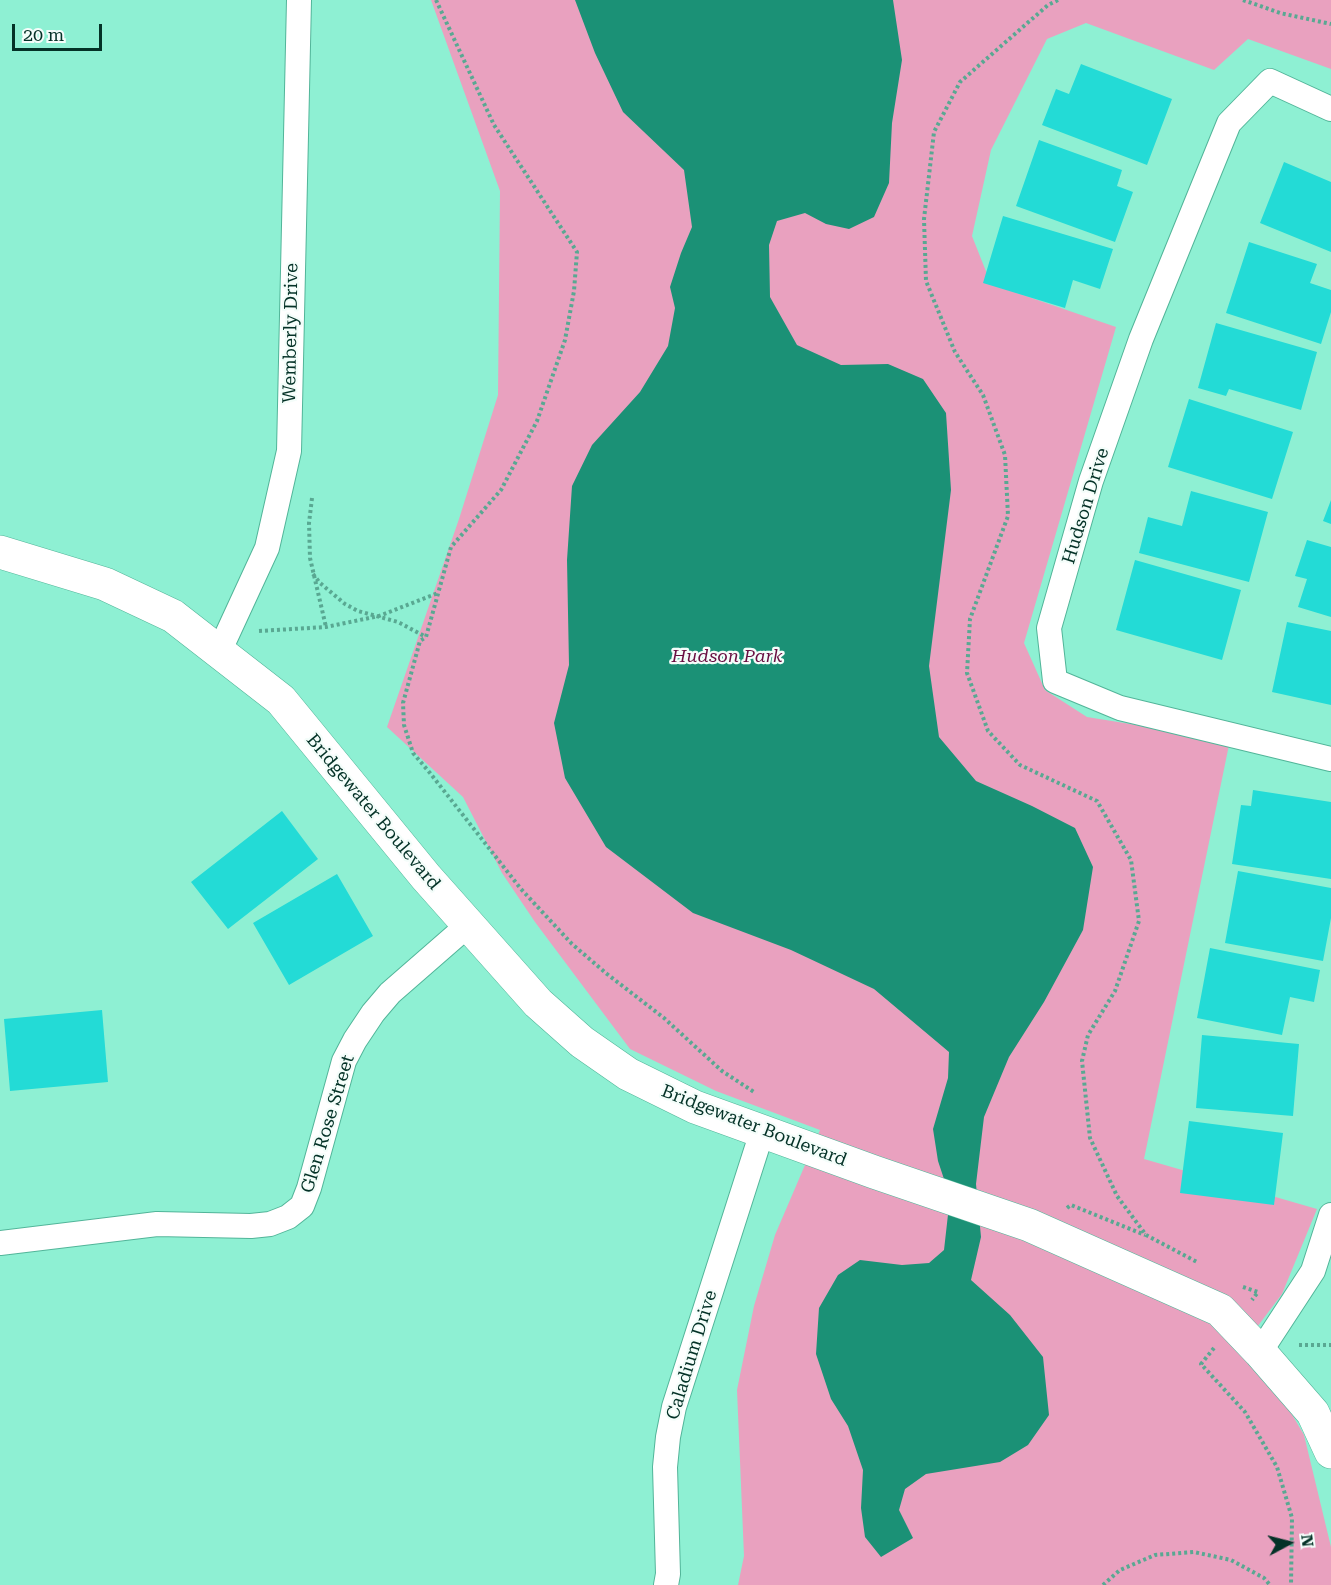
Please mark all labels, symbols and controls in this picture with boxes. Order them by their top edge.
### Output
scale bar [15,12,105,50]
text: 20 m [23,24,64,45]
street label: Wemberly Drive [279,263,303,403]
street label: Hudson Drive [1058,445,1114,567]
park label: Hudson Park [672,646,782,668]
street label: Bridgewater Boulevard [301,730,445,894]
street label: Glen Rose Street [297,1052,359,1196]
street label: Bridgewater Boulevard [658,1081,850,1171]
street label: Caladium Drive [662,1288,722,1422]
north arrow [1259,1513,1319,1573]
text: N [1297,1533,1318,1548]

